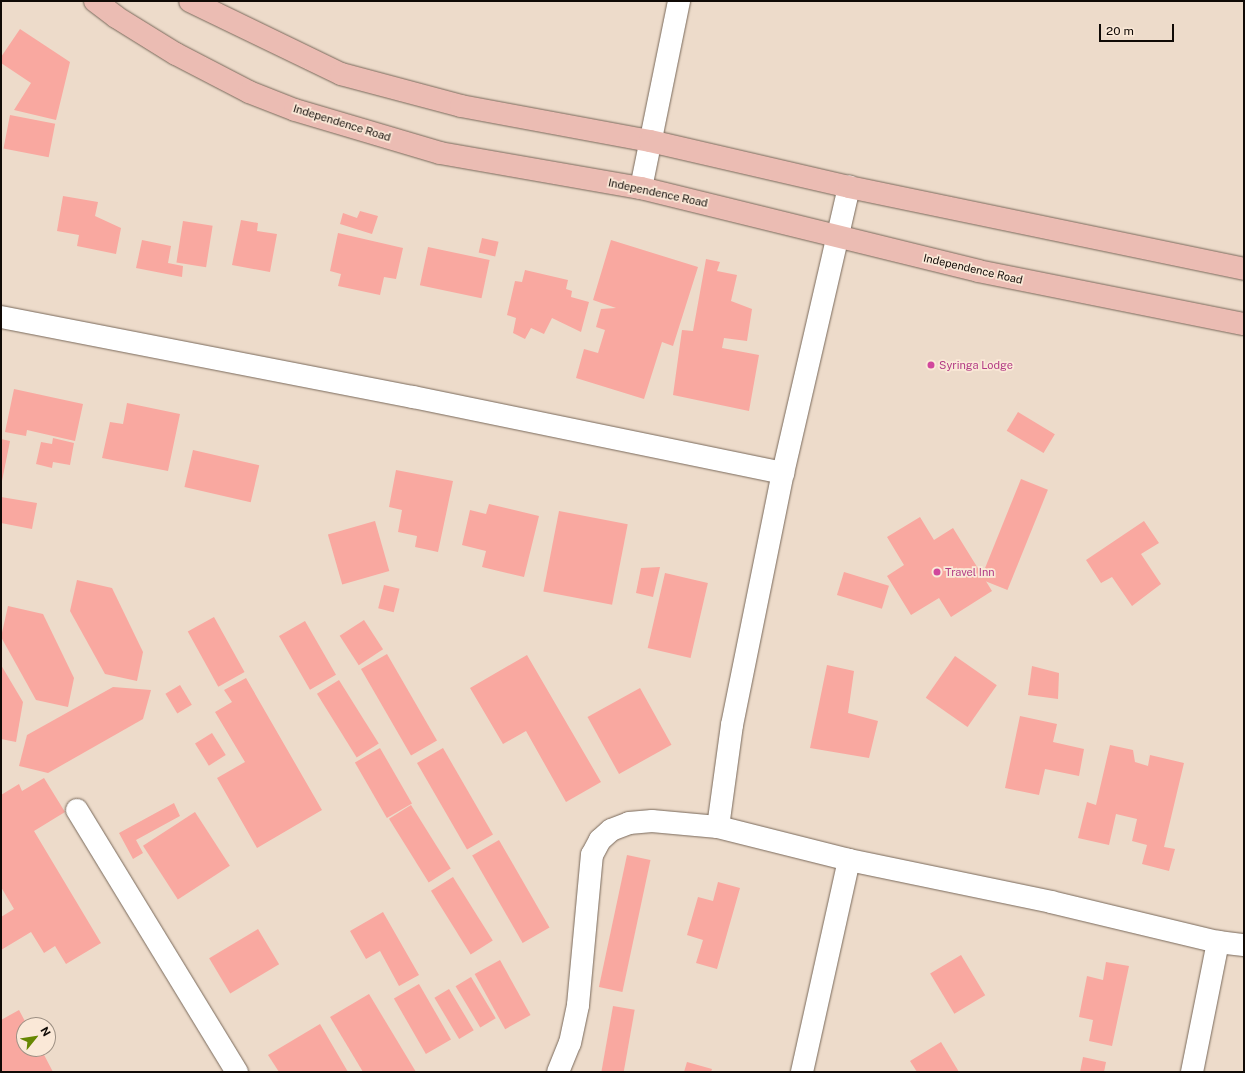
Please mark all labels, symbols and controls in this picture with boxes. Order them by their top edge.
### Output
scale bar [1101,16,1176,42]
text: 20 m [1106,24,1134,38]
street label: Independence Road [292,102,392,144]
street label: Independence Road [607,176,709,210]
street label: Independence Road [922,251,1024,287]
place label: Syringa Lodge [939,358,1013,372]
marker: Syringa Lodge [926,360,936,370]
place label: Travel Inn [945,565,995,579]
marker: Travel Inn [932,567,942,577]
north arrow [16,1017,56,1057]
text: N [38,1025,53,1038]

